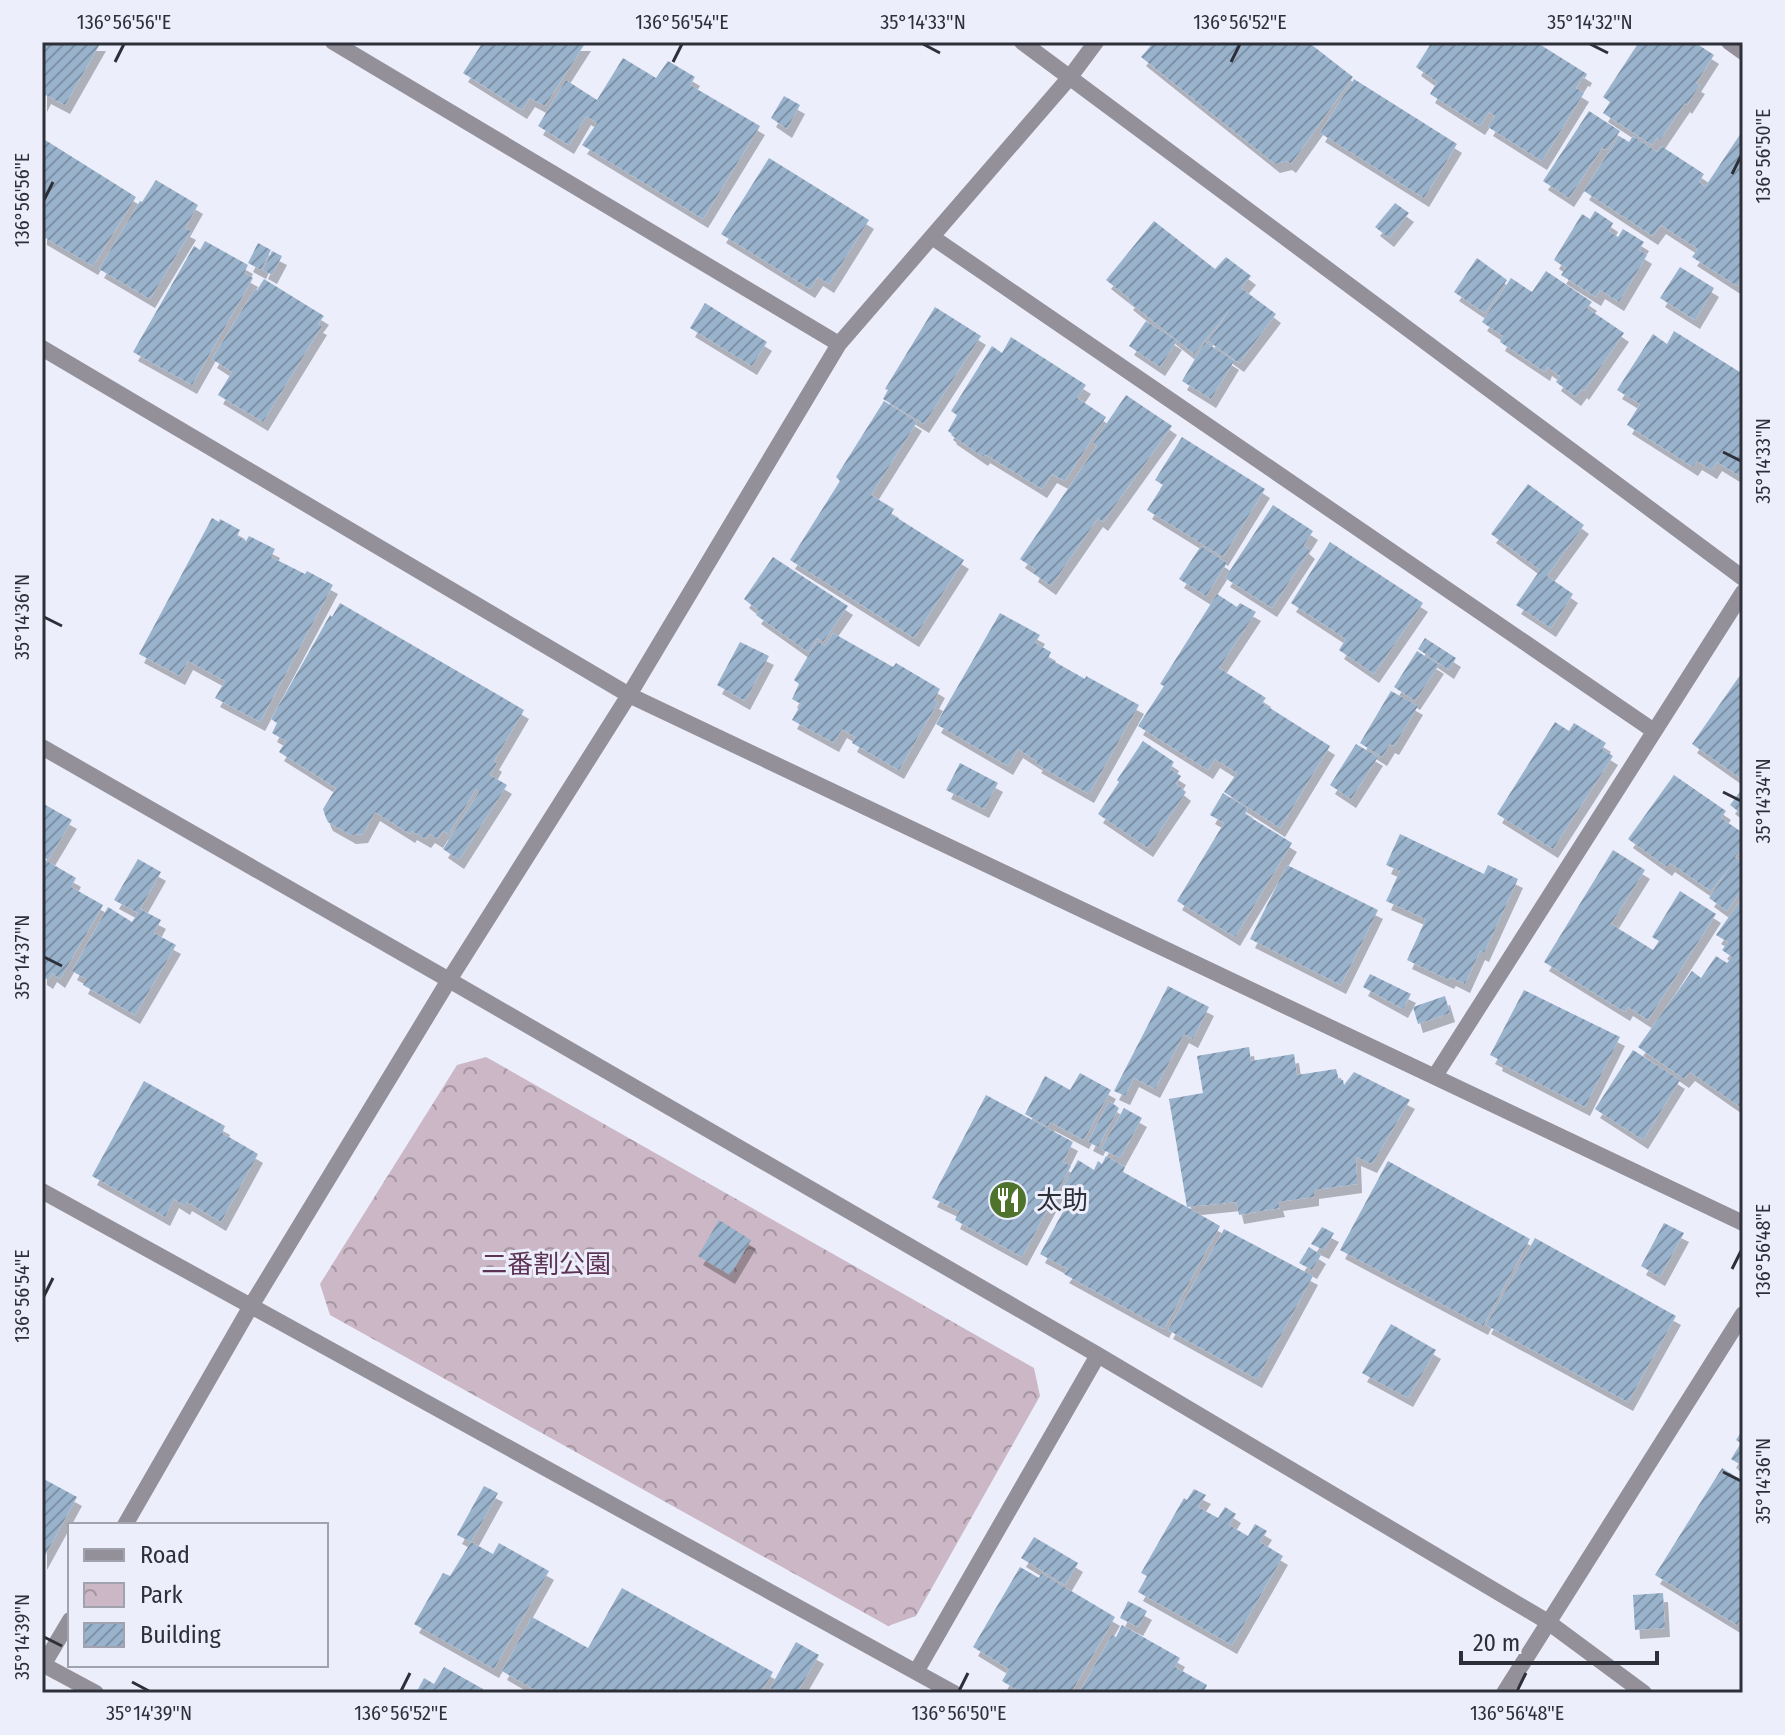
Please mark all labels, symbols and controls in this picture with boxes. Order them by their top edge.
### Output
text: 136°56'56"E [77,10,171,34]
text: 136°56'54"E [635,10,729,34]
text: 35°14'33"N [880,10,966,34]
text: 136°56'52"E [1193,10,1287,34]
text: 35°14'32"N [1547,10,1633,34]
text: 136°56'50"E [1751,109,1775,204]
text: 136°56'56"E [10,153,34,247]
text: 35°14'33"N [1751,418,1775,504]
text: 35°14'36"N [10,574,34,660]
text: 35°14'34"N [1751,758,1775,844]
text: 35°14'37"N [10,915,34,999]
restaurant icon: 太助 [987,1179,1029,1221]
place label: 太助 [1036,1185,1088,1216]
text: 136°56'48"E [1751,1204,1775,1298]
text: 136°56'54"E [10,1249,34,1343]
park label: 二番割公園 [481,1249,611,1280]
text: 35°14'36"N [1751,1438,1775,1524]
legend [68,1523,328,1667]
text: Road [140,1541,190,1569]
text: Park [140,1581,183,1609]
text: 35°14'39"N [10,1594,34,1680]
scale bar [1461,1615,1657,1665]
text: Building [140,1621,222,1649]
text: 20 m [1473,1629,1520,1657]
text: 35°14'39"N [106,1701,192,1725]
text: 136°56'52"E [354,1701,448,1725]
text: 136°56'50"E [912,1701,1007,1725]
text: 136°56'48"E [1470,1701,1564,1725]

